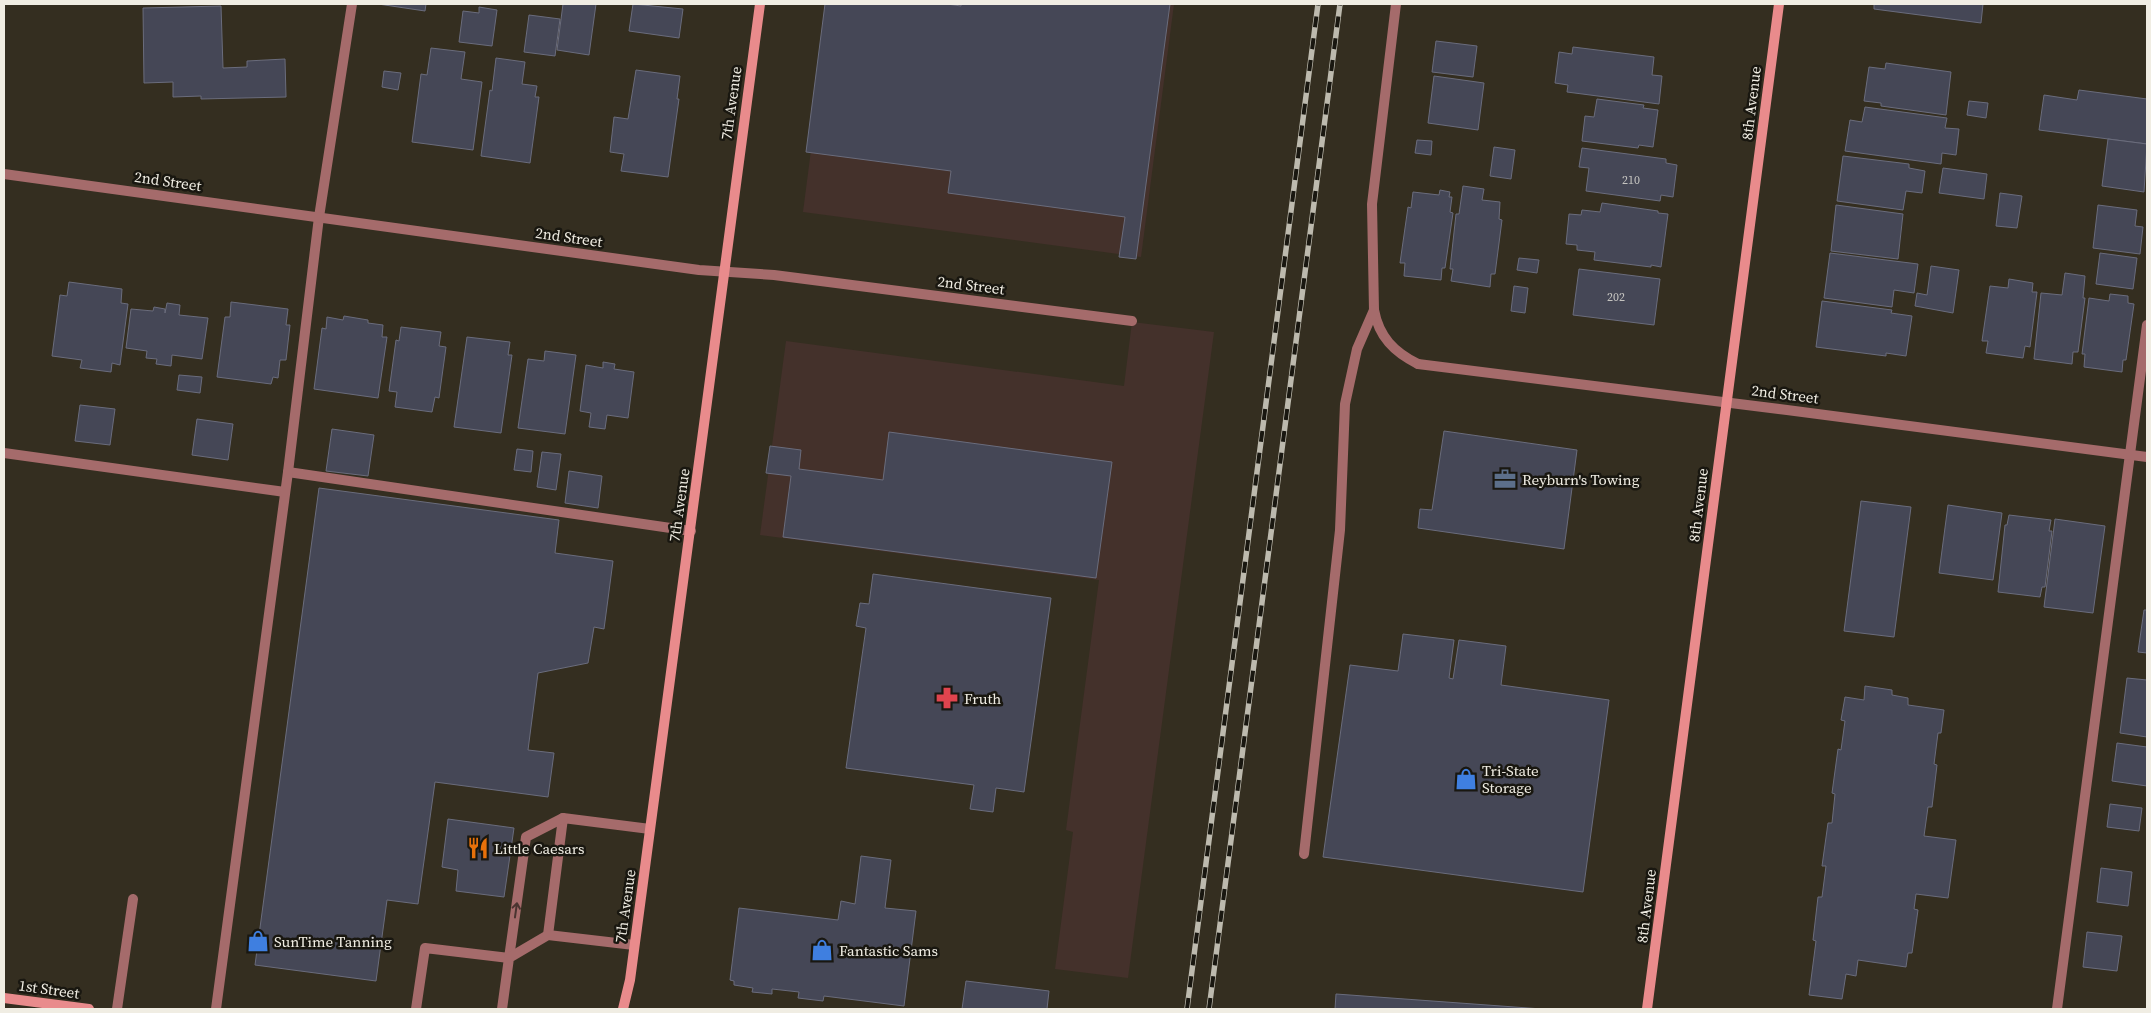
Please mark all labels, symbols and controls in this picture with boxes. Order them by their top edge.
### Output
street label: 7th Avenue [715,64,747,141]
street label: 8th Avenue [1736,65,1766,141]
street label: 2nd Street [133,166,203,196]
house number: 210 [1622,172,1640,188]
street label: 2nd Street [534,222,604,252]
street label: 2nd Street [936,270,1006,300]
house number: 202 [1607,289,1625,305]
street label: 2nd Street [1750,379,1820,409]
street label: 7th Avenue [663,466,695,543]
office icon: Reyburn's Towing [1492,466,1518,492]
street label: 8th Avenue [1683,467,1713,543]
place label: Reyburn's Towing [1522,469,1640,490]
pharmacy icon: Fruth [934,685,960,711]
place label: Fruth [964,688,1001,709]
place label: Tri-State Storage [1482,760,1539,798]
shop icon: Tri-State Storage [1453,766,1479,792]
restaurant icon: Little Caesars [465,835,491,861]
place label: Little Caesars [494,838,584,859]
street label: 7th Avenue [609,867,641,944]
street label: 8th Avenue [1631,868,1661,944]
one-way arrow [511,903,521,919]
shop icon: SunTime Tanning [245,928,271,954]
place label: SunTime Tanning [274,931,392,952]
shop icon: Fantastic Sams [809,937,835,963]
place label: Fantastic Sams [839,940,938,961]
street label: 1st Street [17,974,81,1004]

